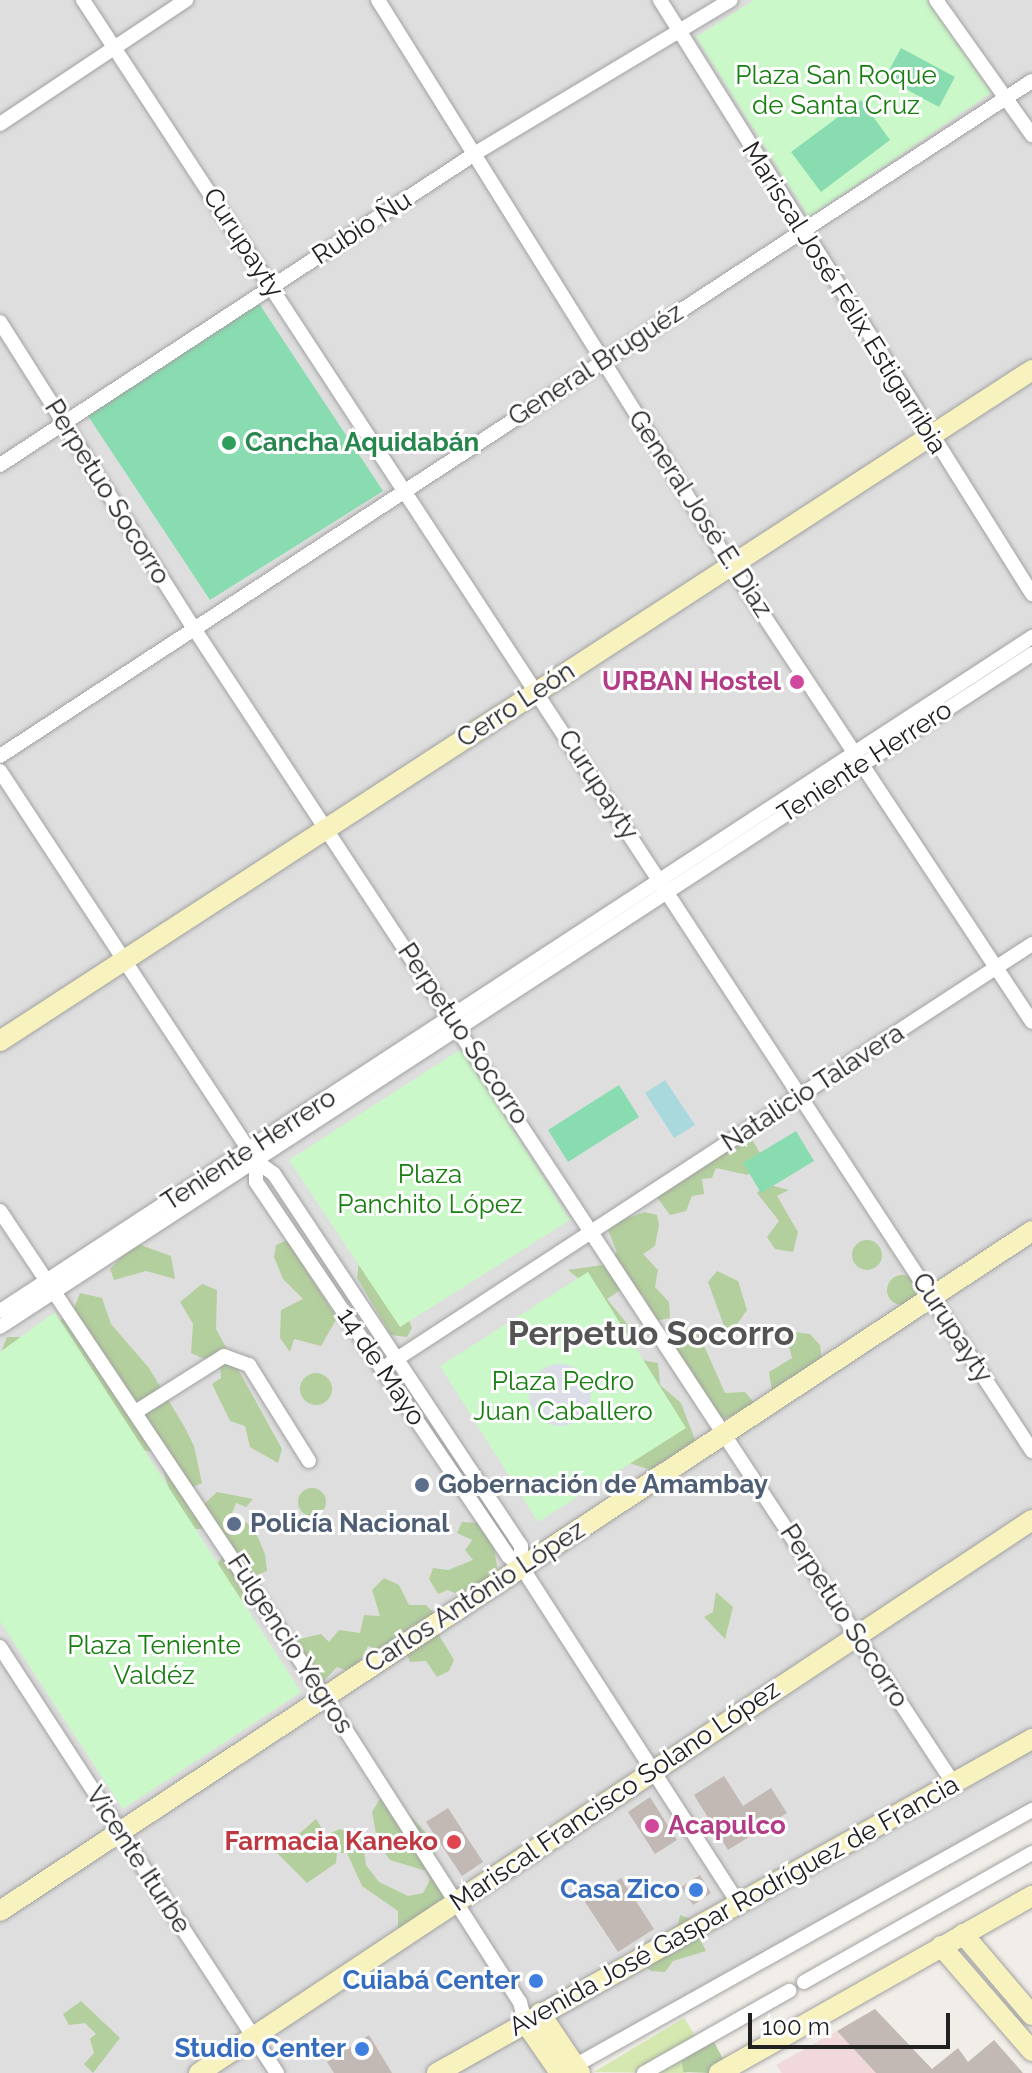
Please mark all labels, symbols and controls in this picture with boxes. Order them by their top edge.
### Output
park label: Plaza San Roque de Santa Cruz [735,60,937,122]
street label: Mariscal José Félix Estigarribia [734,136,954,460]
street label: Curupayty [196,182,290,304]
street label: Rubio Ñu [307,185,417,271]
street label: General Bruguéz [503,297,689,433]
street label: Perpetuo Socorro [38,394,176,590]
street label: General José E. Diaz [621,404,779,624]
place label: Cancha Aquidabán [245,427,480,459]
marker: Cancha Aquidabán [220,434,238,452]
street label: Cerro León [451,655,581,755]
place label: URBAN Hostel [602,666,781,698]
marker: URBAN Hostel [788,673,806,691]
street label: Teniente Herrero [772,694,958,830]
street label: Curupayty [551,724,645,846]
street label: Perpetuo Socorro [391,937,535,1131]
street label: Natalicio Talavera [716,1017,910,1159]
street label: Teniente Herrero [156,1082,342,1218]
park label: Plaza Panchito López [337,1159,523,1220]
street label: Curupayty [905,1267,999,1389]
street label: 14 de Mayo [330,1302,432,1432]
district label: Perpetuo Socorro [508,1314,794,1354]
park label: Plaza Pedro Juan Caballero [473,1366,653,1428]
place label: Gobernación de Amambay [438,1469,769,1501]
marker: Gobernación de Amambay [413,1476,431,1494]
place label: Policía Nacional [250,1508,450,1540]
street label: Carlos Antônio López [359,1514,591,1680]
marker: Policía Nacional [225,1515,243,1533]
street label: Perpetuo Socorro [773,1519,915,1713]
street label: Fulgencio Yegros [220,1548,360,1740]
park label: Plaza Teniente Valdéz [67,1630,241,1692]
street label: Mariscal Francisco Solano López [444,1674,786,1918]
street label: Avenida José Gaspar Rodríguez de Francia [503,1769,965,2043]
street label: Vicente Iturbe [79,1781,197,1939]
place label: Acapulco [668,1810,786,1842]
marker: Acapulco [643,1817,661,1835]
place label: Farmacia Kaneko [225,1826,438,1858]
marker: Farmacia Kaneko [445,1833,463,1851]
place label: Casa Zico [560,1874,680,1906]
marker: Casa Zico [687,1881,705,1899]
place label: Cuiabá Center [342,1965,520,1997]
marker: Cuiabá Center [527,1972,545,1990]
scale bar [752,1997,954,2047]
text: 100 m [762,2012,830,2041]
place label: Studio Center [174,2033,346,2065]
marker: Studio Center [353,2040,371,2058]

